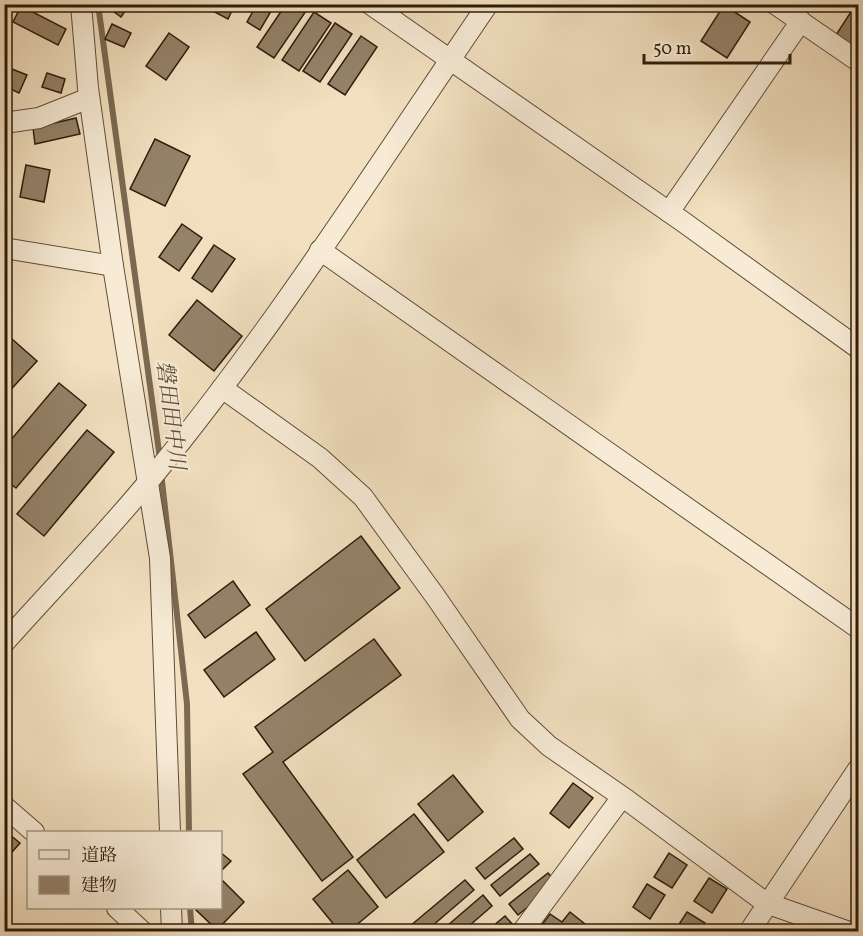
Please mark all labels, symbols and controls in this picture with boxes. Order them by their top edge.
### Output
scale bar [644,27,790,65]
text: 50 m [653,37,692,62]
water label: 磐田田中川 [147,359,192,474]
legend [27,831,222,909]
text: 道路 [81,844,117,869]
text: 建物 [81,874,117,899]

